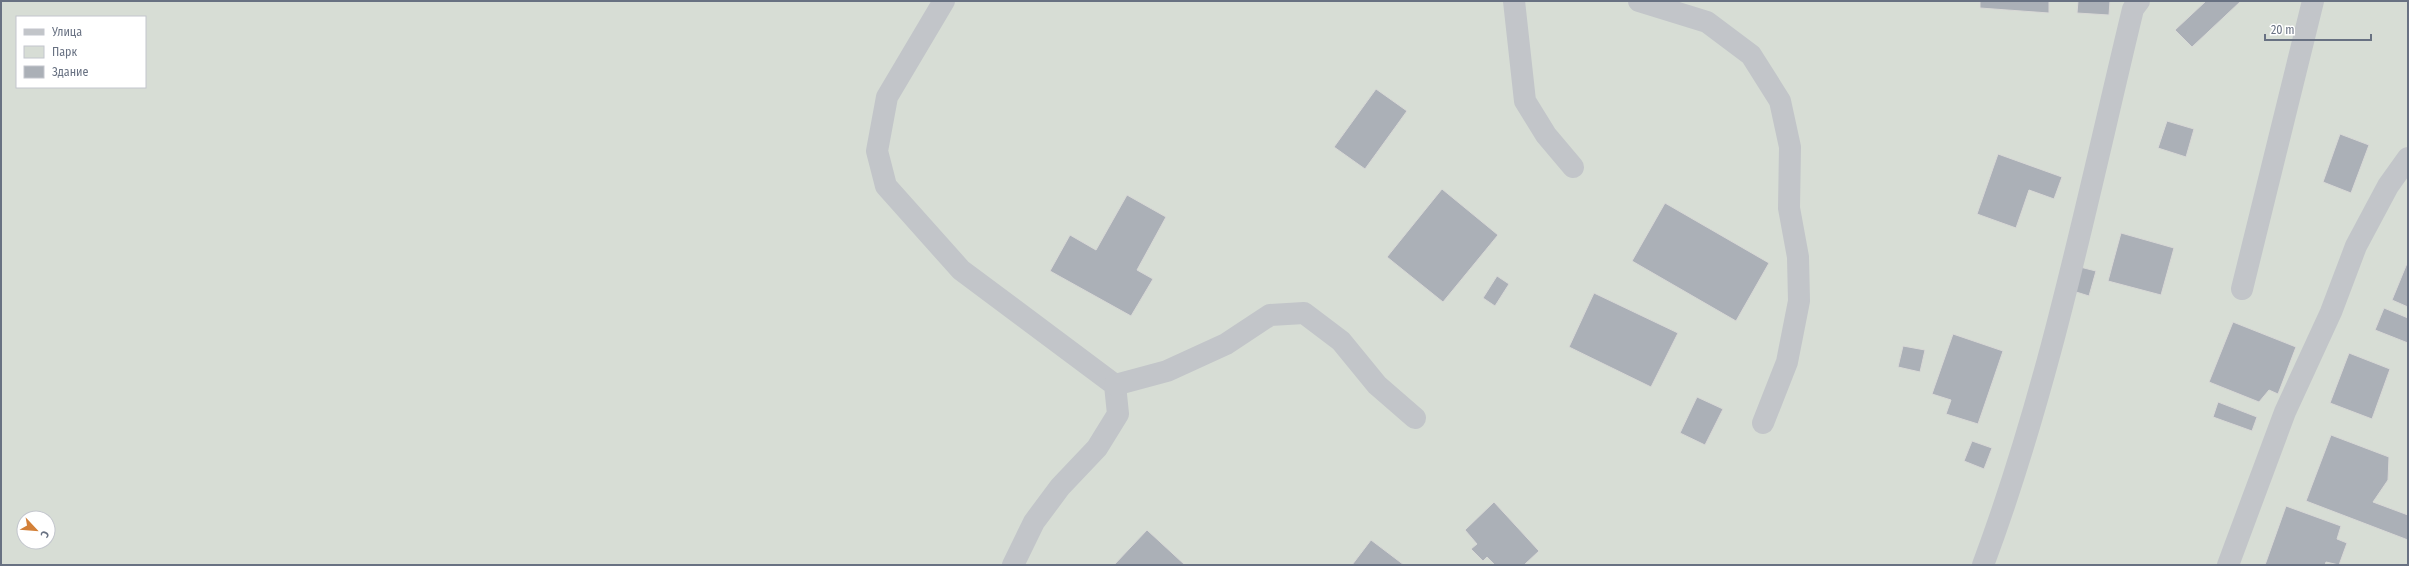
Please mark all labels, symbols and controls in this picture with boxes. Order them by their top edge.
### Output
legend [16,16,146,88]
scale bar [2265,16,2371,42]
text: 20 m [2271,23,2295,37]
text: Улица [51,25,82,39]
text: Парк [52,45,78,59]
text: Здание [52,65,88,79]
north arrow [16,510,56,550]
text: С [37,529,52,540]

